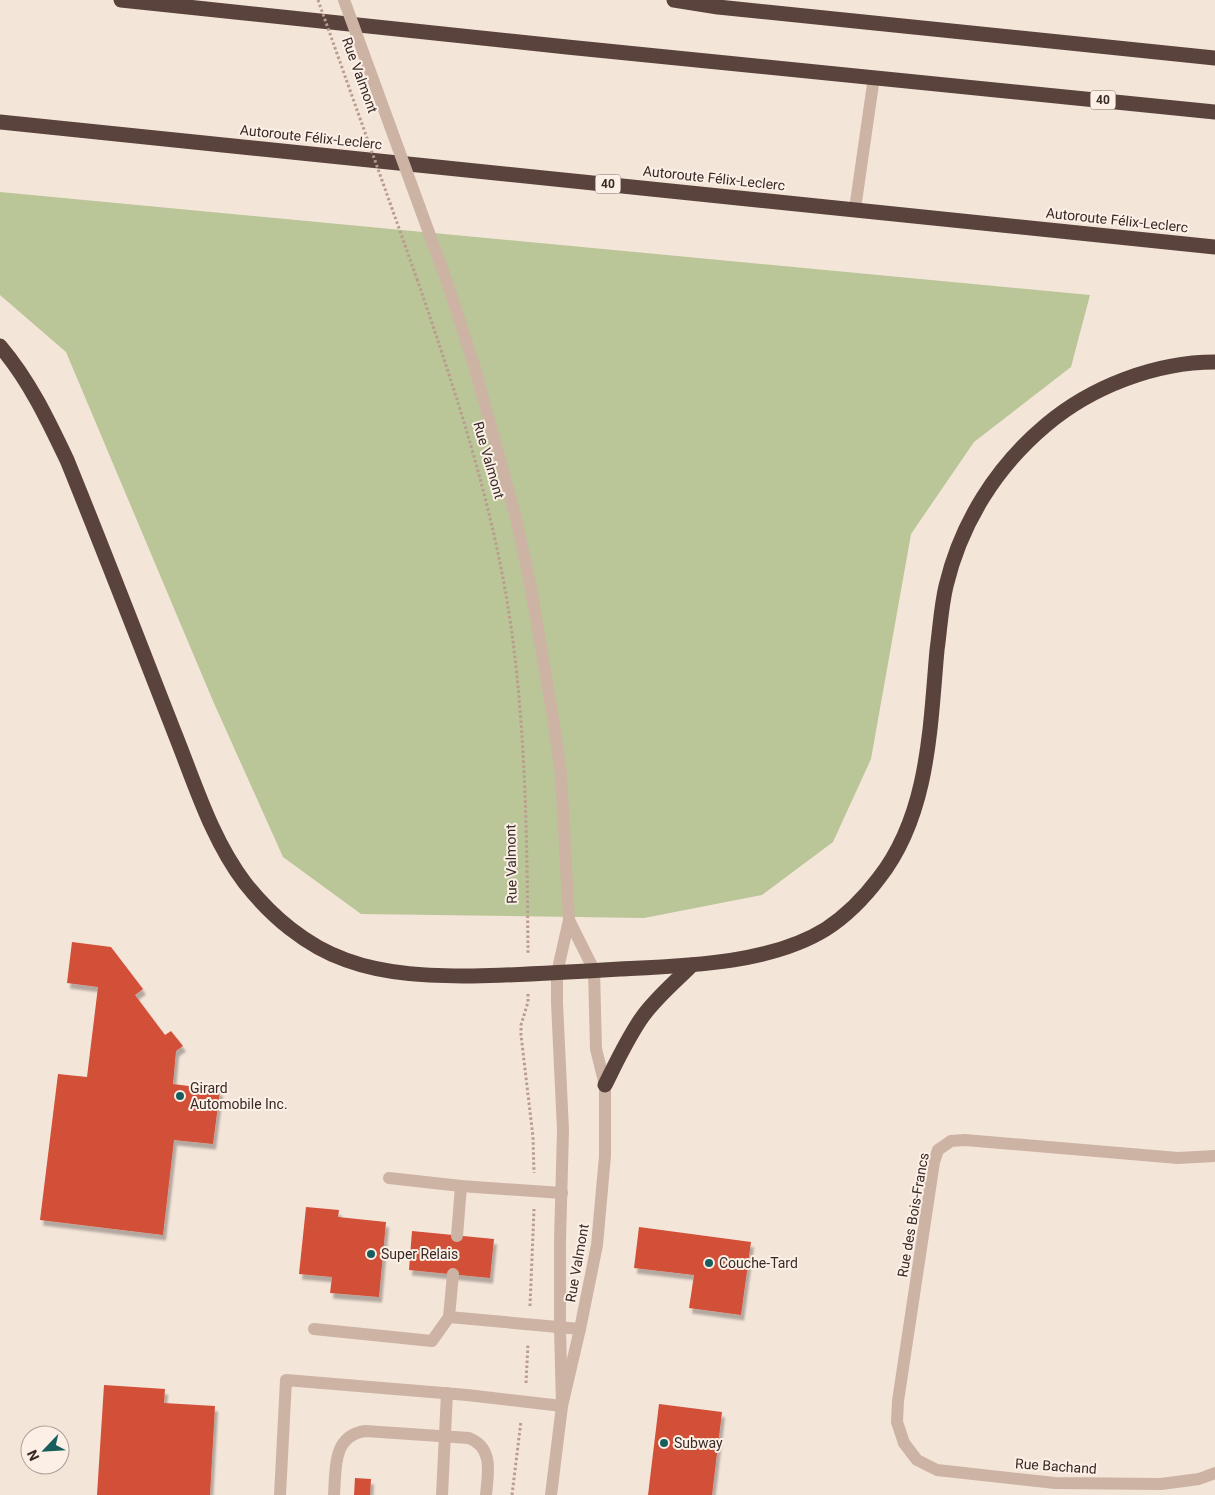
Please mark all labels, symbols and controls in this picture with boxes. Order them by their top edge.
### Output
street label: Rue Valmont [339,35,381,115]
road number: 40 [1090,90,1116,110]
street label: Autoroute Félix-Leclerc [239,122,383,152]
street label: Autoroute Félix-Leclerc [642,163,786,193]
road number: 40 [596,174,620,193]
street label: Autoroute Félix-Leclerc [1045,205,1189,235]
street label: Rue Valmont [470,420,508,501]
street label: Rue Valmont [502,824,520,904]
place label: Girard Automobile Inc. [190,1080,288,1112]
marker: Girard Automobile Inc. [174,1090,186,1102]
street label: Rue des Bois-Francs [894,1151,932,1279]
street label: Rue Valmont [562,1222,592,1304]
place label: Super Relais [381,1246,458,1262]
marker: Super Relais [365,1248,377,1260]
place label: Couche-Tard [719,1255,798,1271]
marker: Couche-Tard [703,1257,715,1269]
north arrow [20,1425,70,1475]
place label: Subway [674,1435,723,1451]
marker: Subway [658,1437,670,1449]
text: N [24,1448,43,1463]
street label: Rue Bachand [1015,1455,1097,1477]

